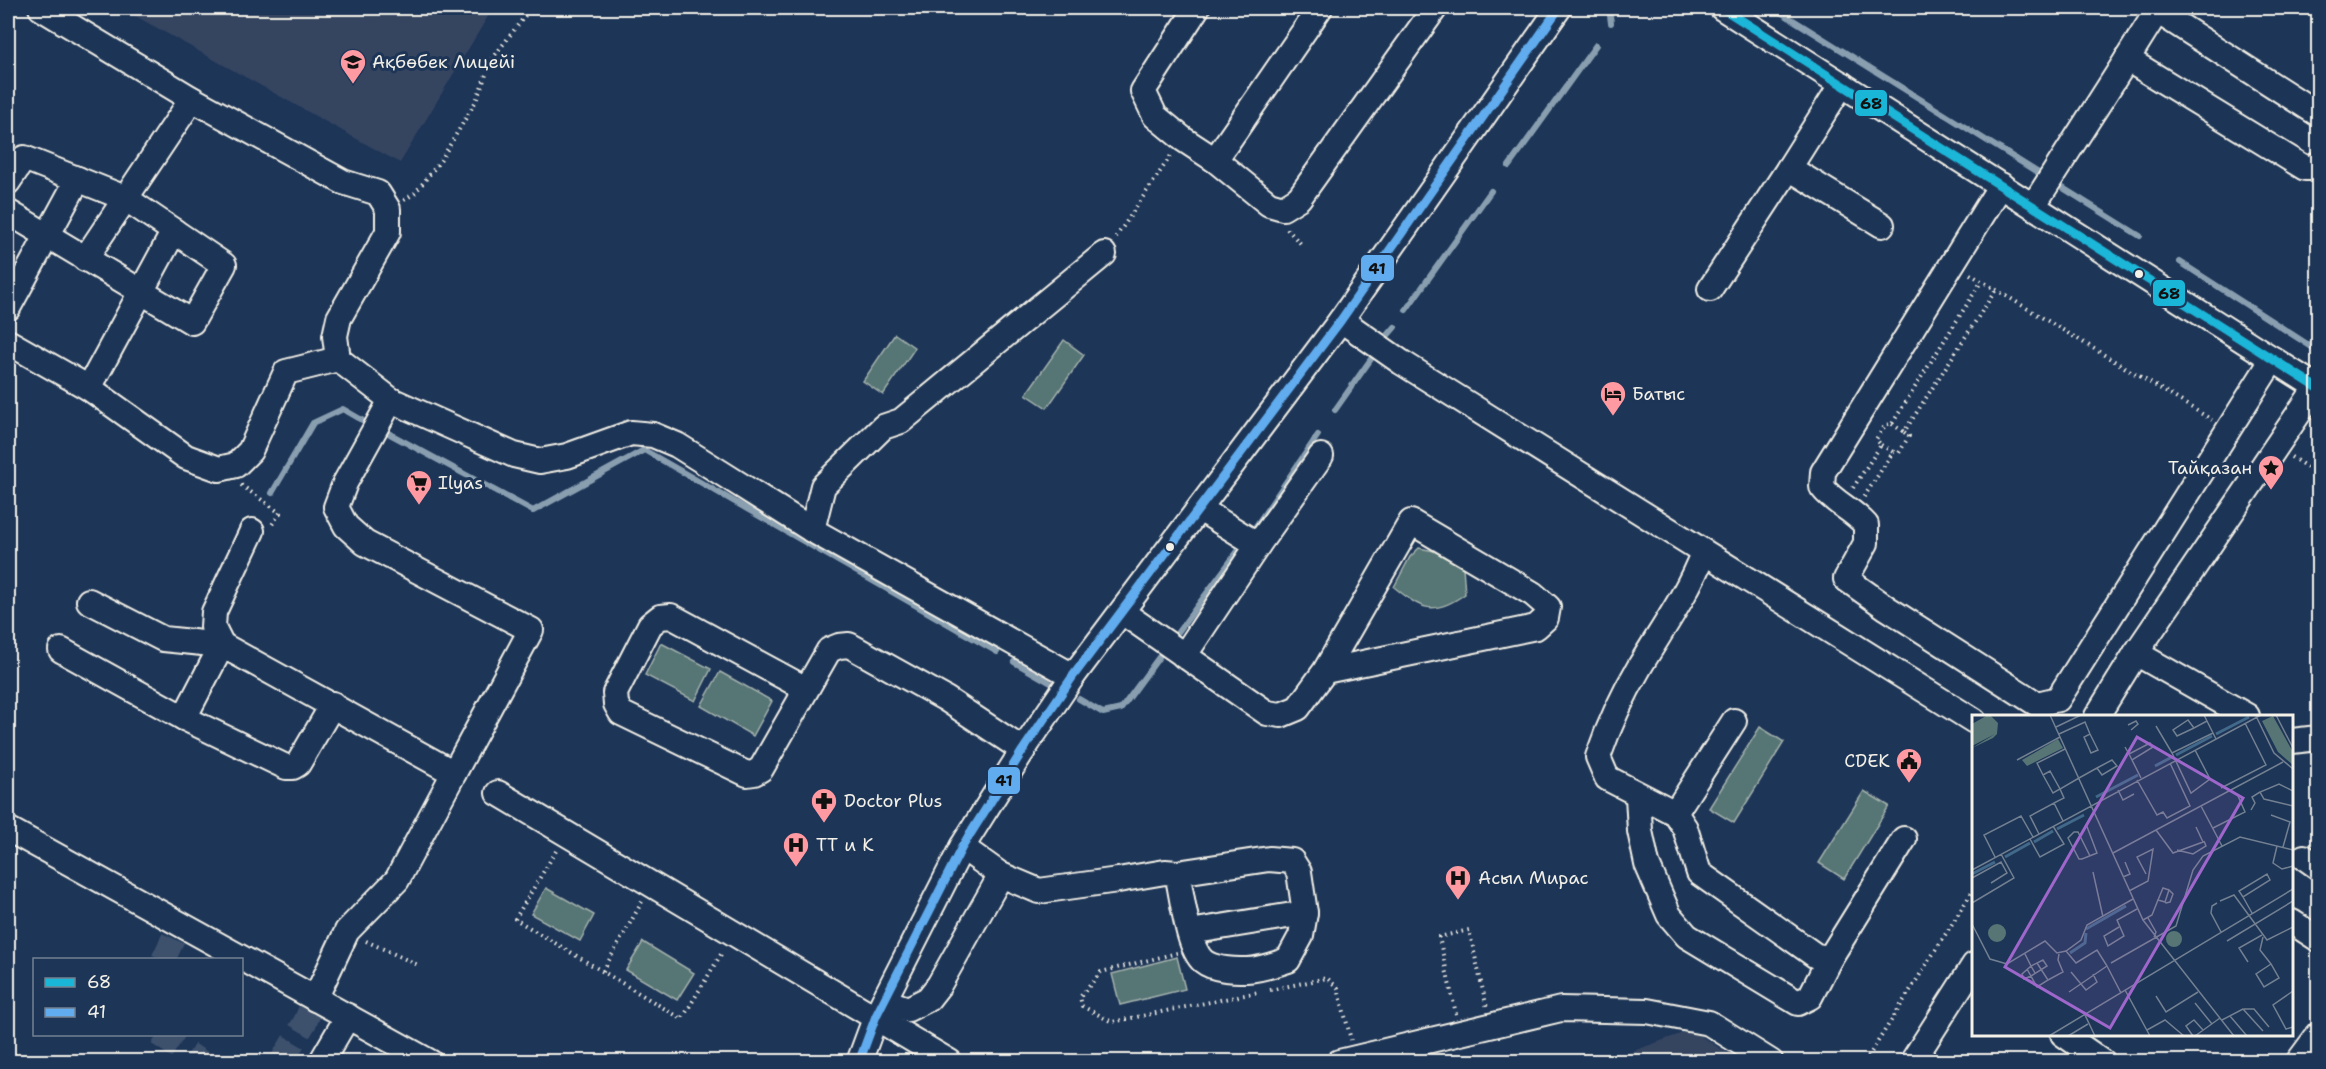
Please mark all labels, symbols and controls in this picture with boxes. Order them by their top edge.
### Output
school or university icon: Ақбөбек Лицейі [338,47,368,85]
place label: Ақбөбек Лицейі [372,50,515,74]
line badge: 68 [1854,89,1888,117]
text: 68 [1860,93,1882,114]
line badge: 41 [1360,254,1395,282]
text: 41 [1368,258,1386,279]
unlabelled marker [2133,268,2145,280]
line badge: 68 [2152,279,2186,307]
text: 68 [2158,283,2180,304]
hotel icon: Батыс [1598,379,1628,417]
place label: Батыс [1632,382,1685,406]
place icon: Тайқазан [2256,453,2286,491]
place label: Тайқазан [2168,456,2252,480]
supermarket icon: Ilyas [404,468,434,506]
place label: Ilyas [438,471,483,495]
unlabelled marker [1164,541,1176,553]
inset map [1972,715,2293,1036]
public building icon: CDEK [1894,746,1924,784]
place label: CDEK [1844,749,1890,773]
line badge: 41 [987,766,1021,795]
text: 41 [995,770,1013,791]
pharmacy icon: Doctor Plus [809,786,839,824]
place label: Doctor Plus [844,789,942,813]
hospital icon: ТТ и К [781,830,811,868]
place label: ТТ и К [816,833,874,857]
hospital icon: Асыл Мирас [1443,863,1473,901]
place label: Асыл Мирас [1478,866,1589,890]
legend [33,958,243,1036]
text: 68 [87,970,111,994]
text: 41 [87,1000,106,1024]

